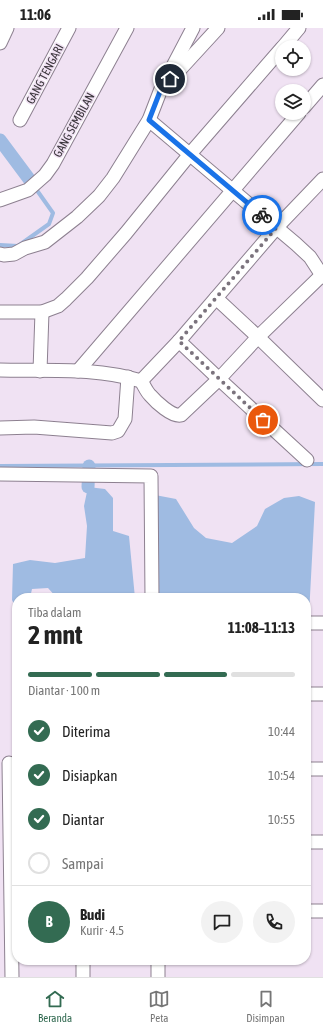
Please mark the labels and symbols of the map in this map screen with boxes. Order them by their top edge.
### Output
street label: GANG TENGARI [23,42,67,106]
pin [153,62,187,96]
street label: GANG SEMBILAN [50,90,98,160]
courier [242,195,282,235]
pin [246,403,280,437]

